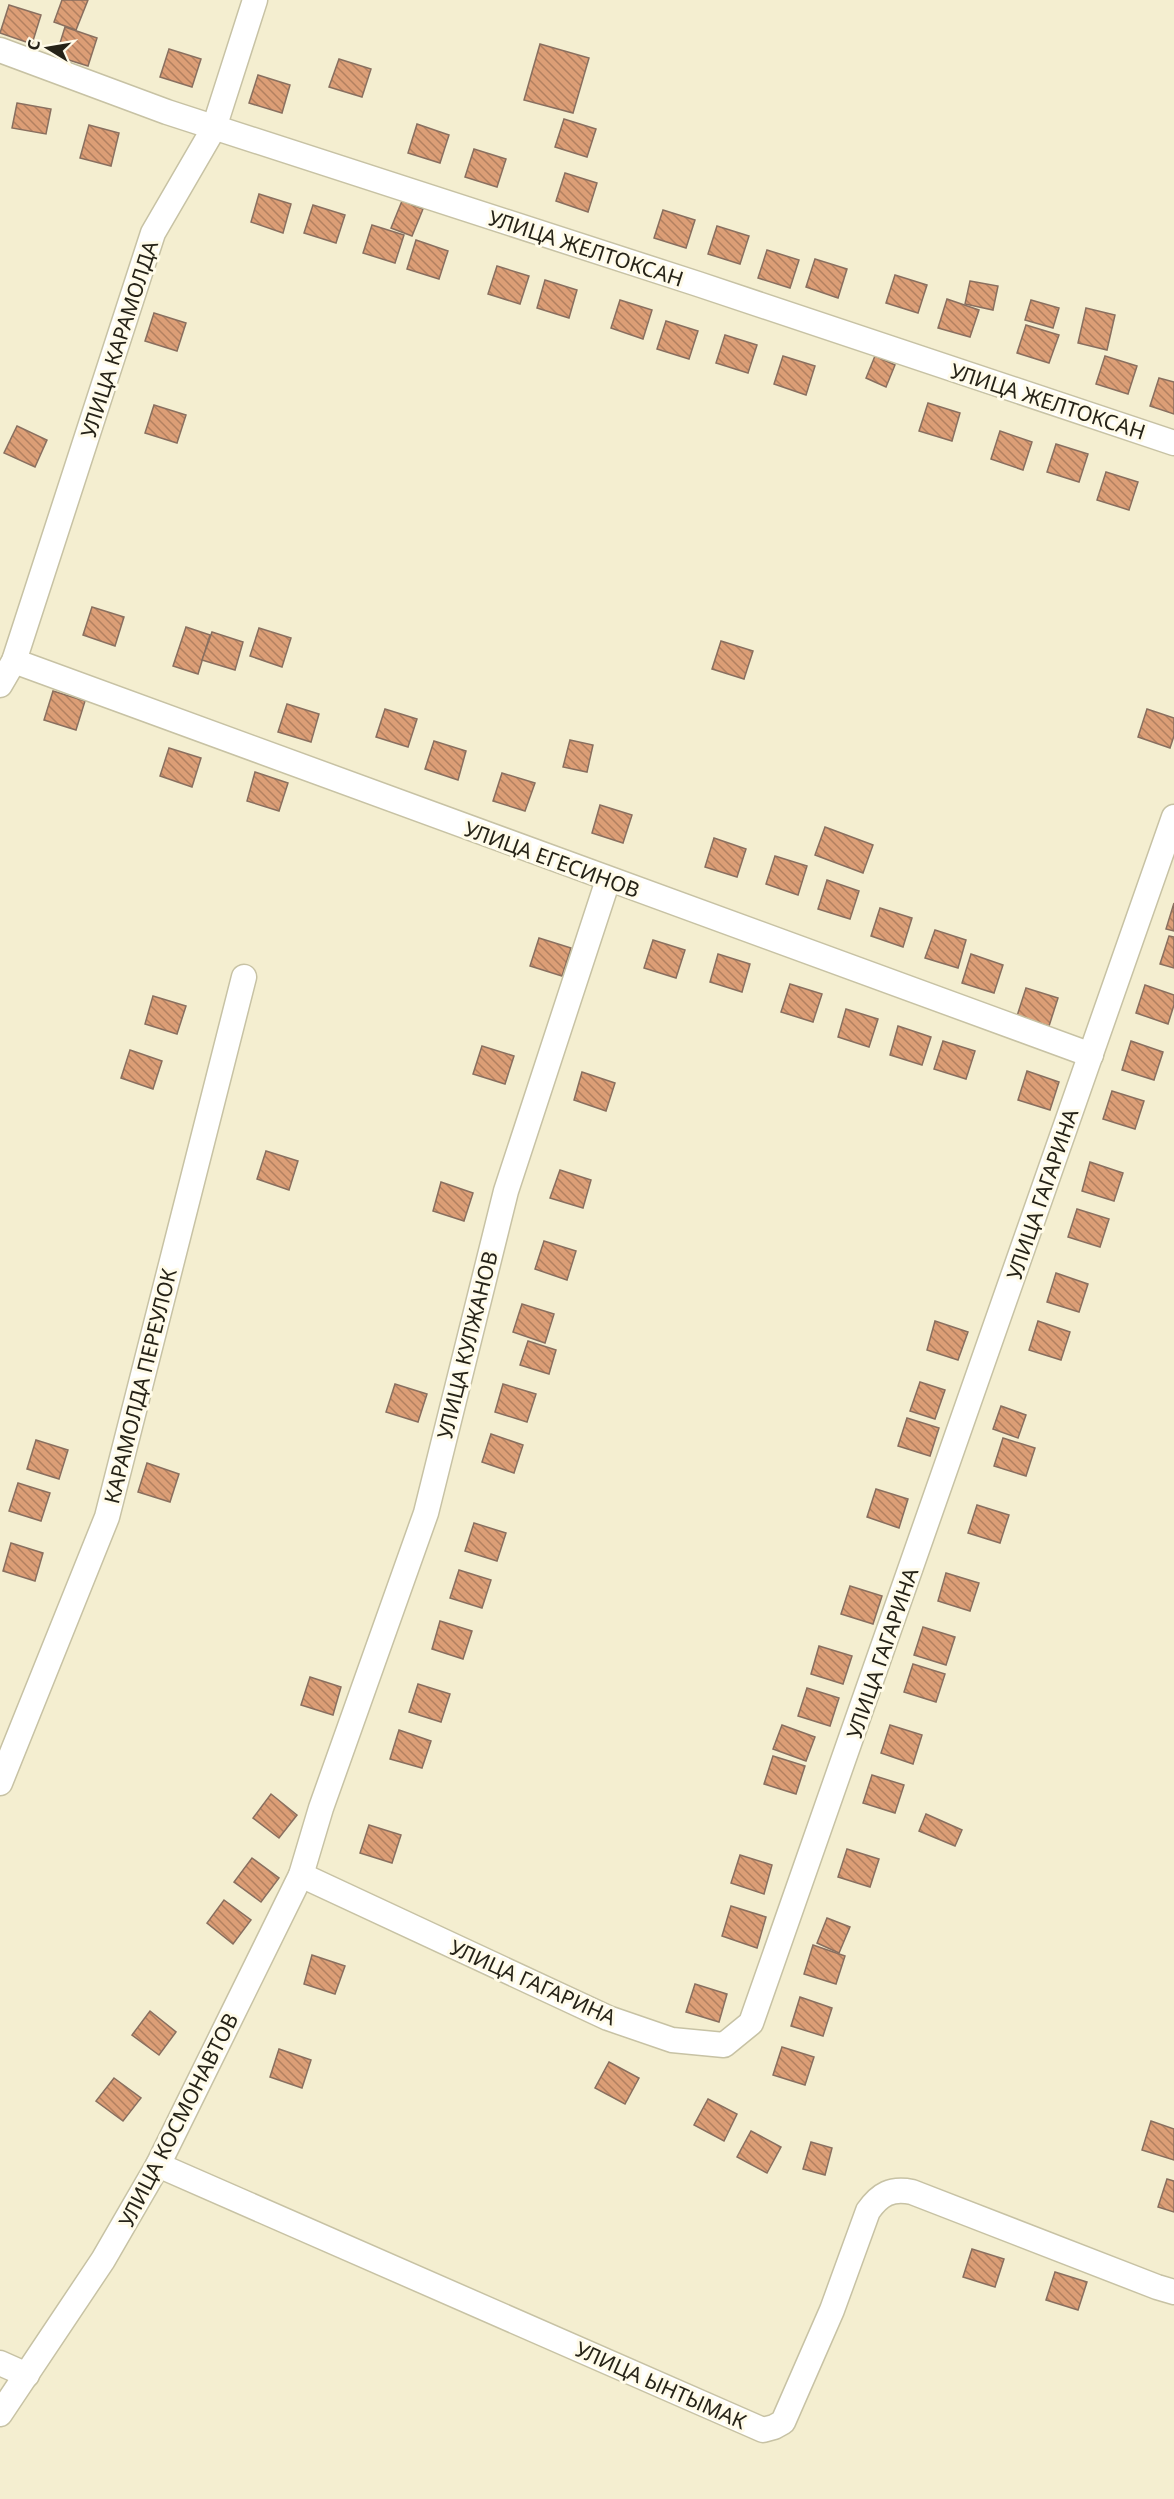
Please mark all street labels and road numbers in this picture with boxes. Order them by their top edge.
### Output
street label: УЛИЦА ЖЕЛТОКСАН [485,203,687,293]
street label: УЛИЦА КАРАМОЛДА [74,236,164,441]
street label: УЛИЦА ЖЕЛТОКСАН [947,356,1149,446]
street label: УЛИЦА ЕГЕСИНОВ [460,814,644,904]
street label: УЛИЦА ГАГАРИНА [1000,1104,1085,1283]
street label: УЛИЦА КУЛЖАНОВ [430,1248,504,1442]
street label: КАРАМОЛДА ПЕРЕУЛОК [97,1265,183,1507]
street label: УЛИЦА ГАГАРИНА [840,1563,925,1742]
street label: УЛИЦА ГАГАРИНА [446,1933,621,2031]
street label: УЛИЦА КОСМОНАВТОВ [112,2008,244,2232]
street label: УЛИЦА ЫНТЫМАК [571,2335,751,2435]

